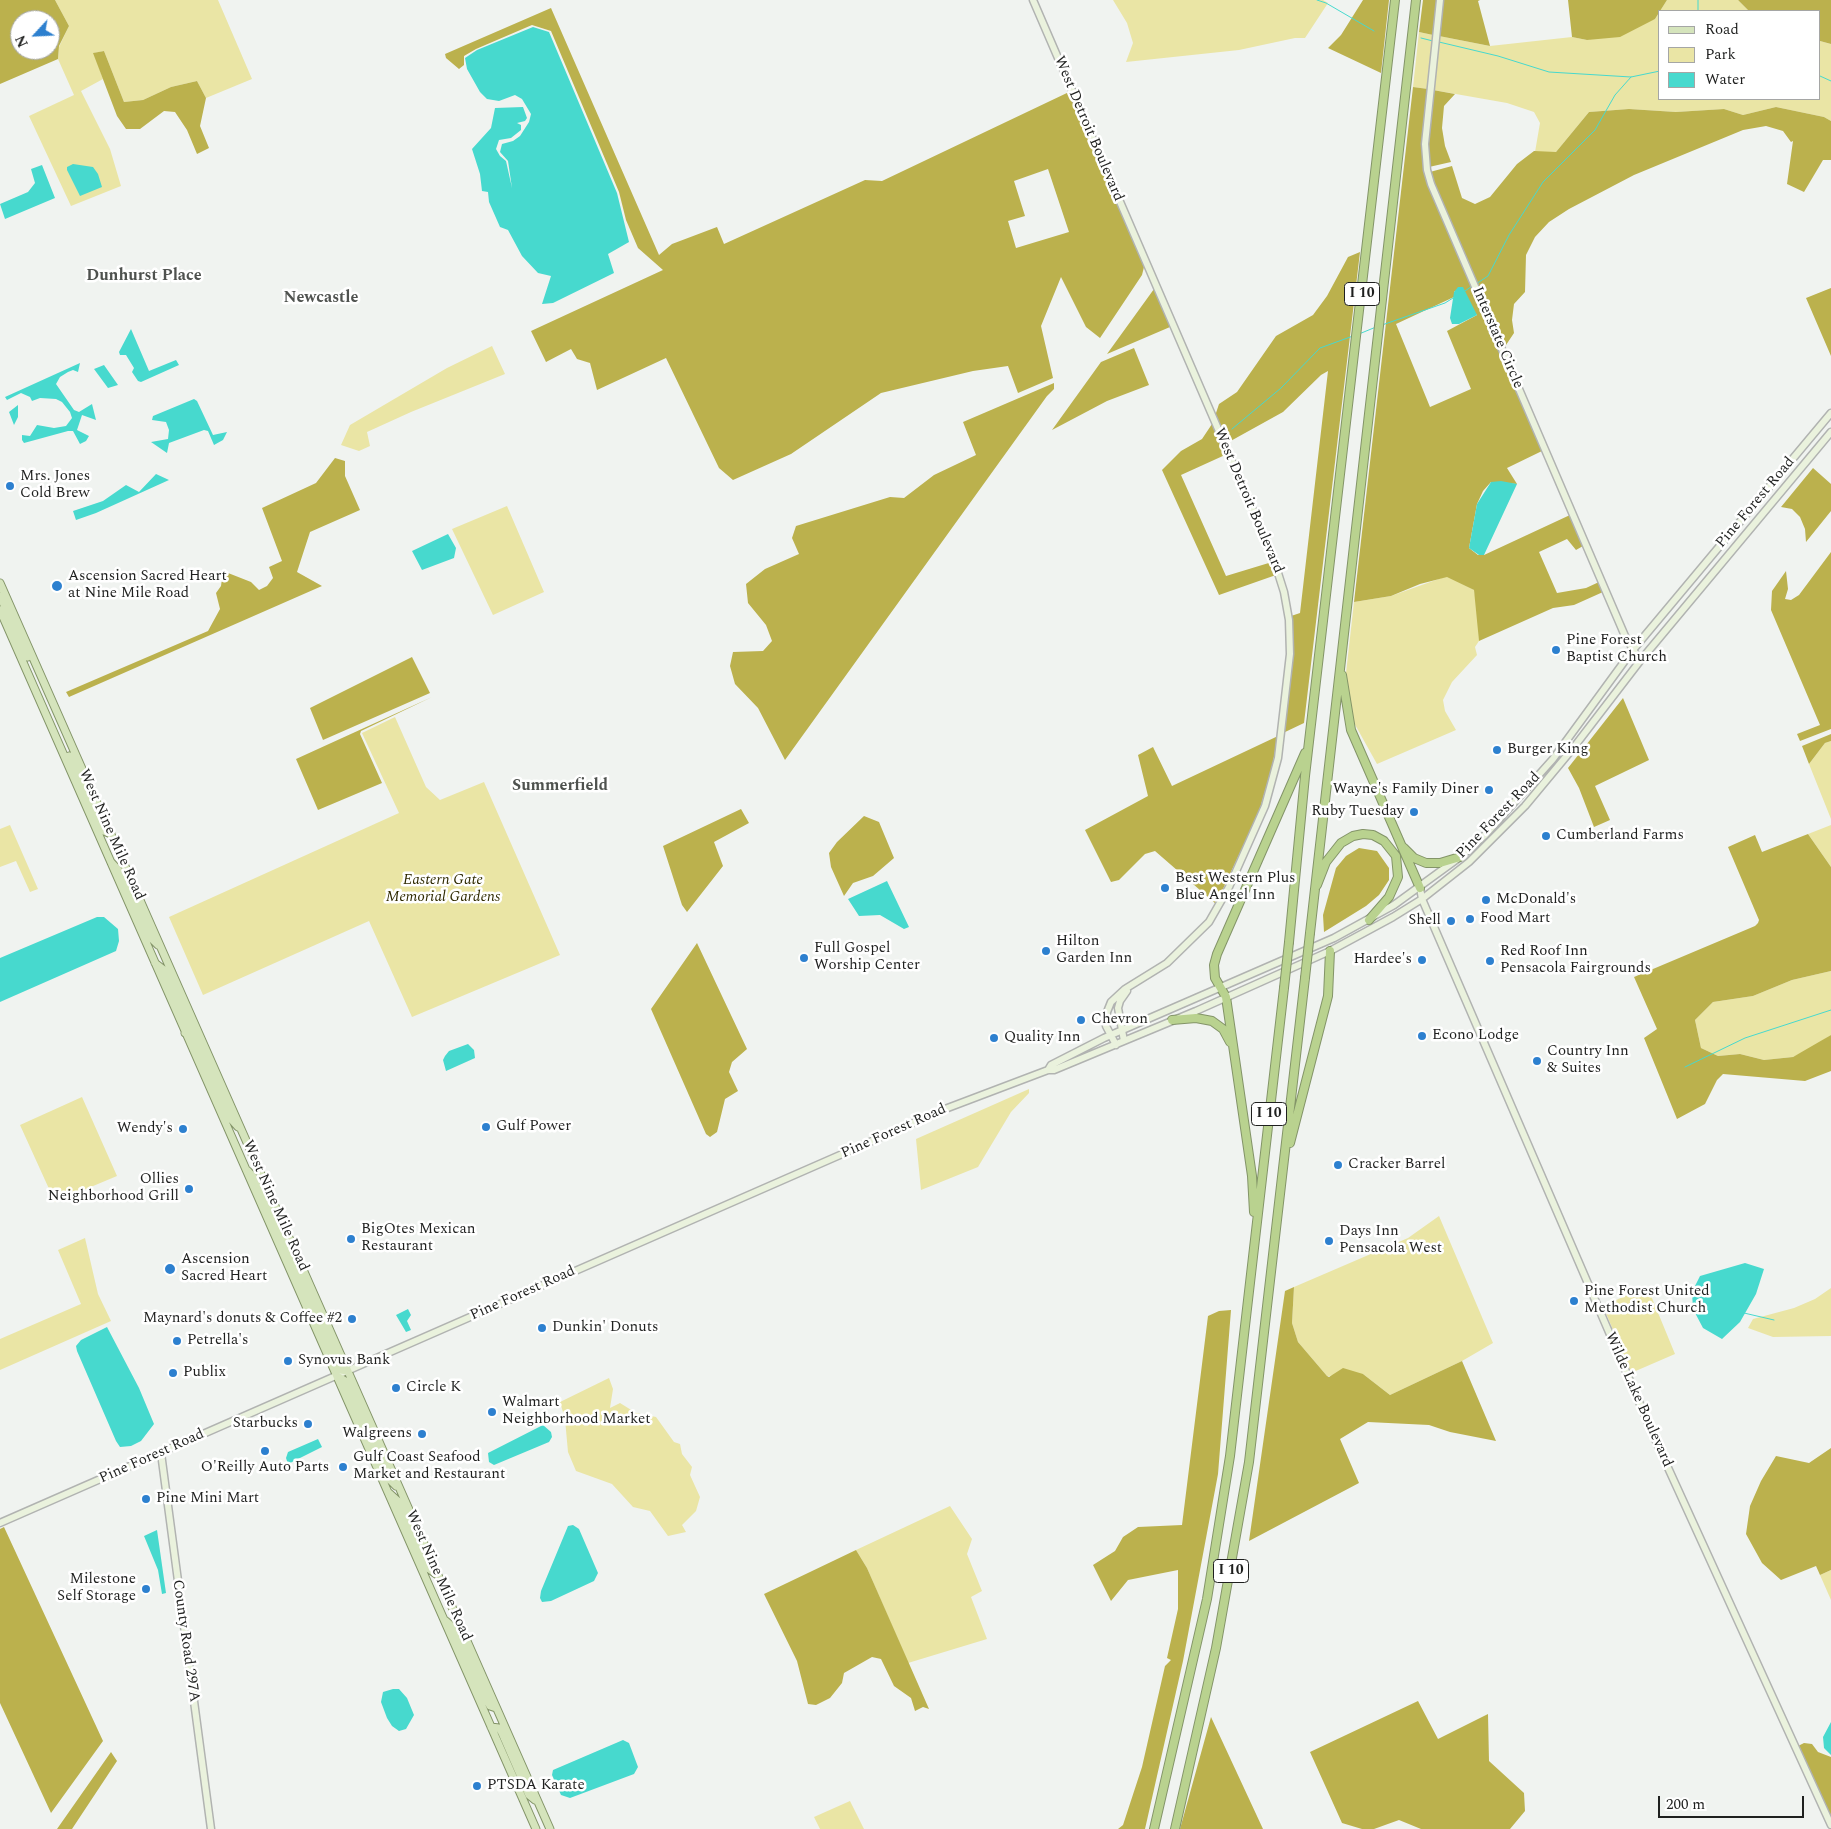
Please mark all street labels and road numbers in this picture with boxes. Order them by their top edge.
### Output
street label: West Detroit Boulevard [1049,54,1127,204]
road number: I 10 [1344,282,1380,306]
street label: Interstate Circle [1467,284,1527,392]
street label: West Detroit Boulevard [1209,426,1287,576]
street label: Pine Forest Road [1713,454,1799,552]
street label: West Nine Mile Road [74,767,148,903]
street label: Pine Forest Road [1453,769,1545,863]
street label: Pine Forest Road [839,1101,949,1163]
road number: I 10 [1252,1102,1286,1126]
street label: West Nine Mile Road [238,1138,312,1274]
street label: Pine Forest Road [468,1263,578,1325]
street label: Wilde Lake Boulevard [1600,1330,1676,1470]
street label: Pine Forest Road [97,1426,207,1488]
street label: West Nine Mile Road [401,1508,475,1644]
road number: I 10 [1214,1560,1248,1582]
street label: County Road 297A [167,1578,203,1704]

